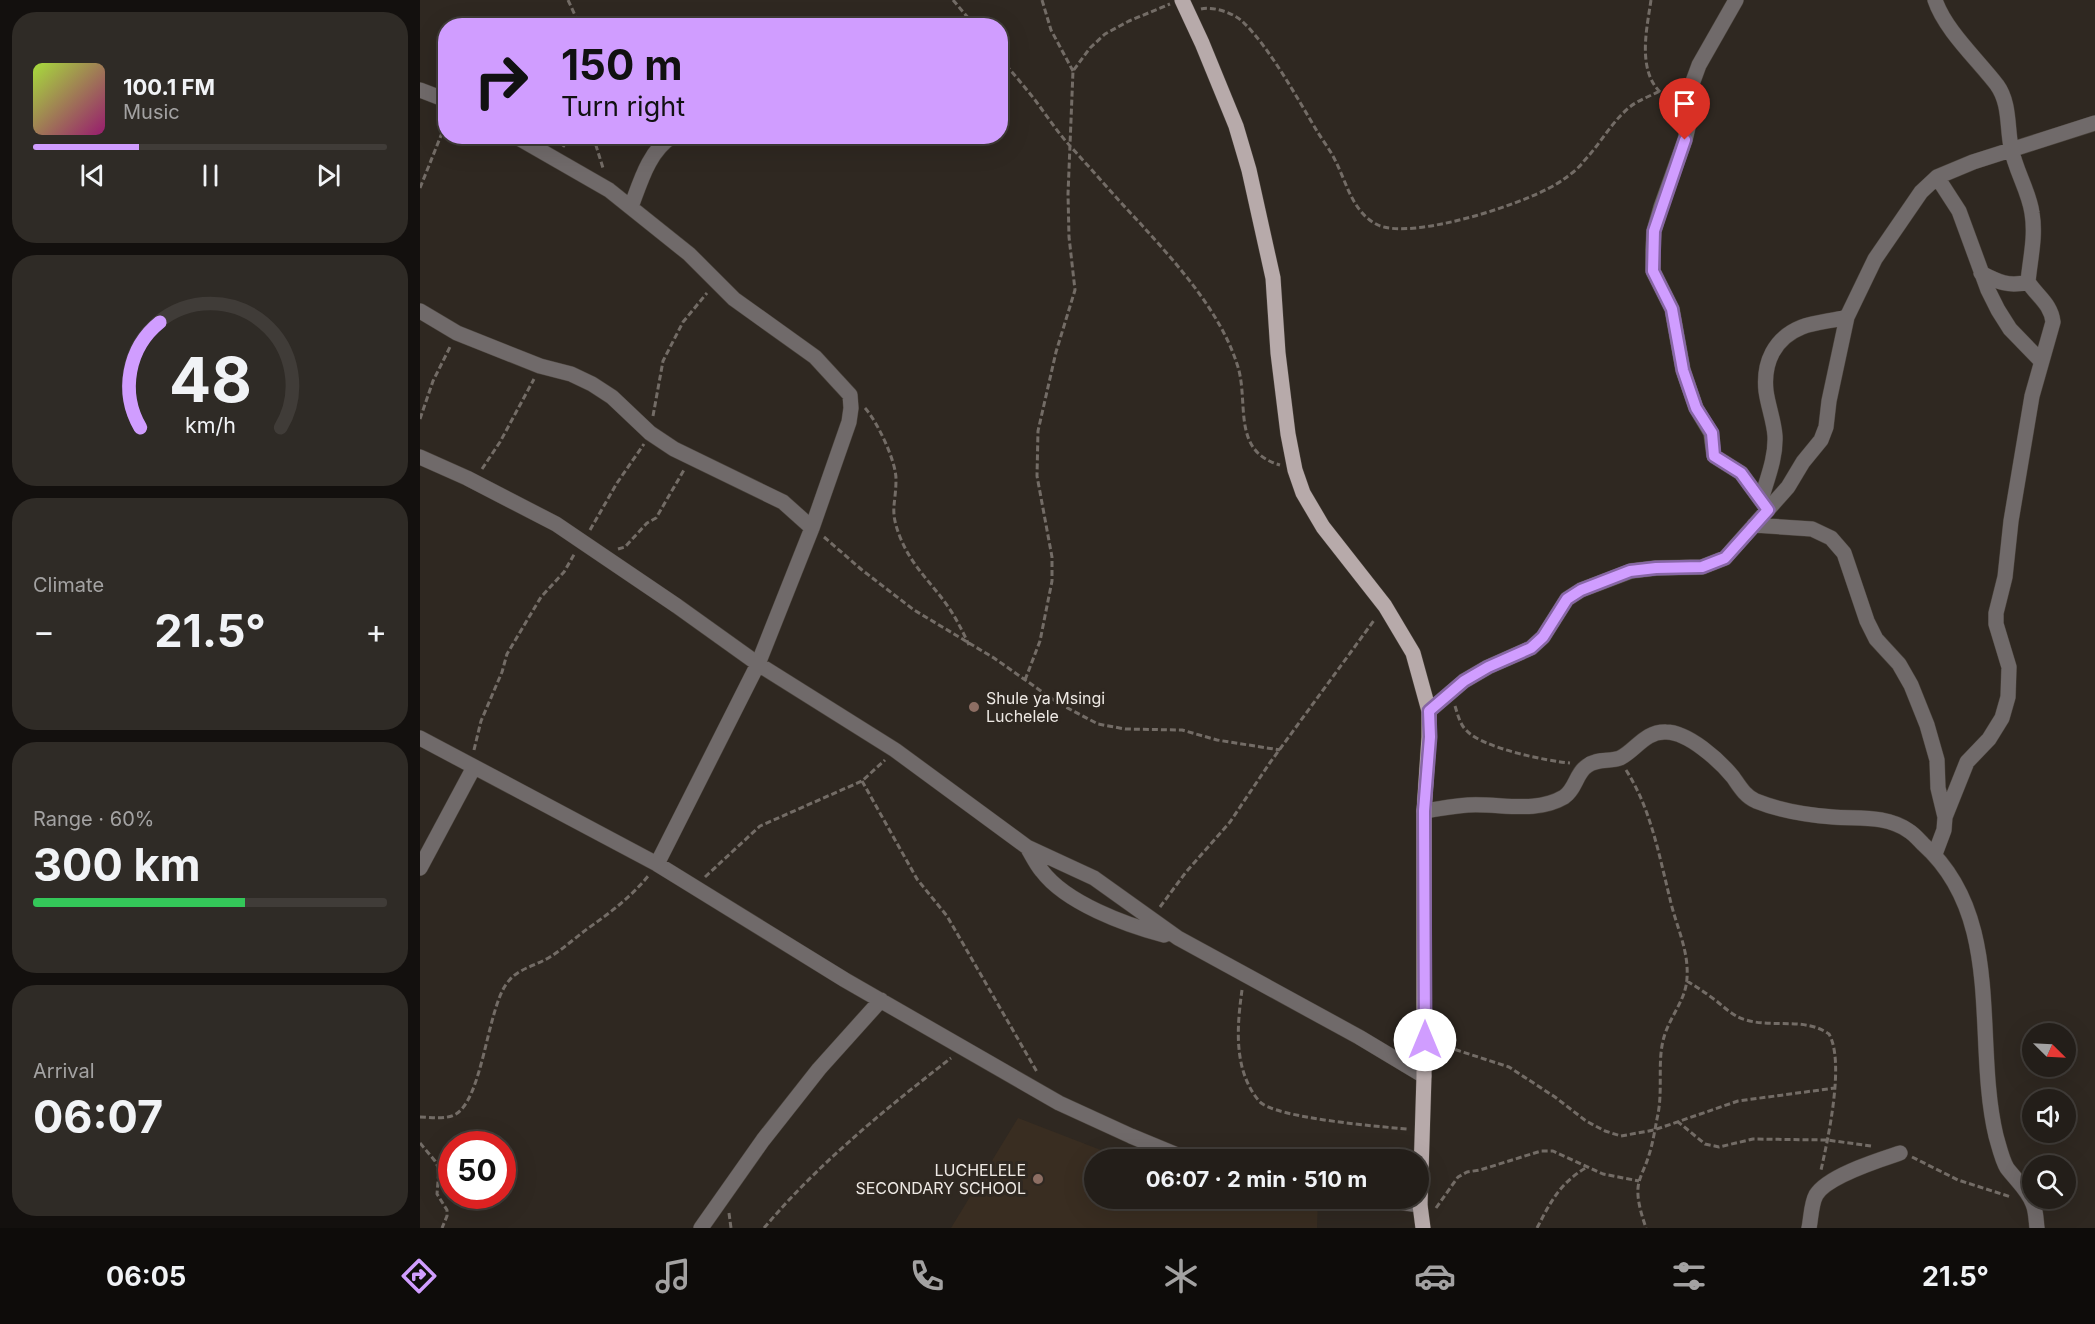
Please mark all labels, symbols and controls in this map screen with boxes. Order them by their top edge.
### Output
text: 150 m [561,39,683,90]
icon: right [462,42,540,120]
text: 100.1 FM [123,74,215,100]
pin [1659,78,1710,140]
icon: arrive [1668,87,1701,120]
text: Turn right [561,90,685,123]
text: Music [123,100,180,124]
icon: previous [76,159,109,192]
icon: pause [194,159,227,192]
icon: next [312,159,345,192]
text: 48 [169,342,251,417]
text: km/h [185,412,235,438]
text: Climate [33,573,104,597]
text: 21.5° [154,603,266,658]
text: − [33,611,55,651]
text: + [365,611,387,651]
place label: Shule ya Msingi Luchelele [986,688,1105,726]
marker: Shule ya Msingi Luchelele [967,700,981,714]
text: Range · 60% [33,807,154,831]
text: 300 km [33,837,201,892]
position arrow [1393,1008,1457,1072]
north arrow [2022,1023,2076,1077]
map controls [2022,1023,2076,1209]
text: Arrival [33,1059,95,1083]
text: 06:07 [33,1089,163,1144]
button: sound [2022,1089,2076,1143]
speed limit sign: 50 [438,1131,516,1209]
button: search [2022,1155,2076,1209]
place label: LUCHELELE SECONDARY SCHOOL [855,1160,1026,1198]
text: 06:07 · 2 min · 510 m [1146,1166,1367,1192]
marker: LUCHELELE SECONDARY SCHOOL [1031,1172,1045,1186]
icon: directions [398,1255,440,1297]
icon: music [652,1255,694,1297]
icon: phone [906,1255,948,1297]
icon: climate [1160,1255,1202,1297]
icon: car [1414,1255,1456,1297]
icon: filters [1668,1255,1710,1297]
text: 06:05 [106,1260,186,1293]
text: 21.5° [1922,1260,1989,1293]

